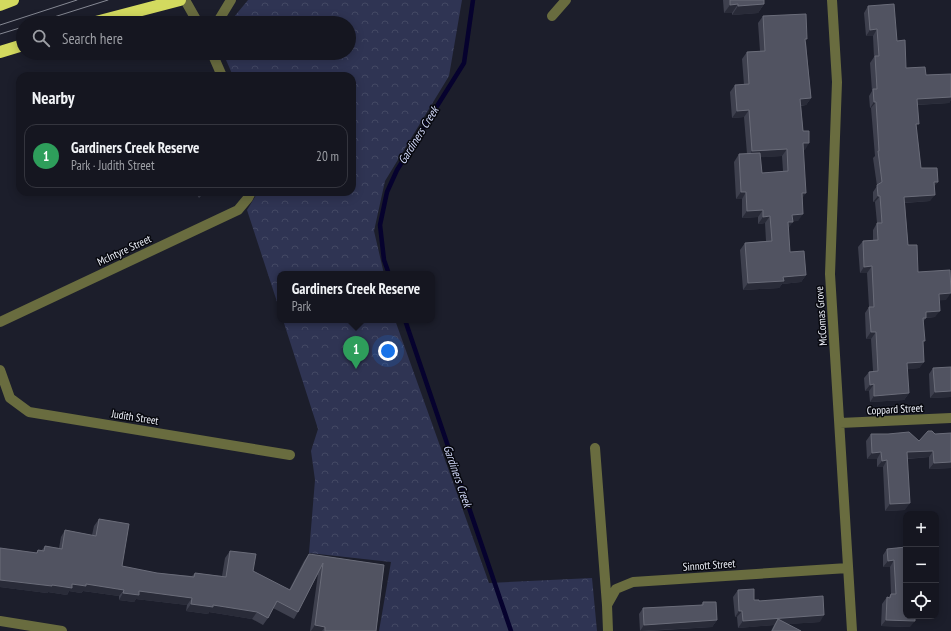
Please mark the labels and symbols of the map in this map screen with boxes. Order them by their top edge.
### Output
water label: Gardiners Creek [394,102,442,167]
street label: McIntyre Street [95,231,153,269]
street label: McComas Grove [812,285,830,346]
pin: 1 [343,336,369,369]
your location [378,341,398,361]
street label: Coppard Street [867,401,923,417]
street label: Judith Street [109,406,160,428]
water label: Gardiners Creek [440,443,476,510]
street label: Sinnott Street [682,556,736,574]

